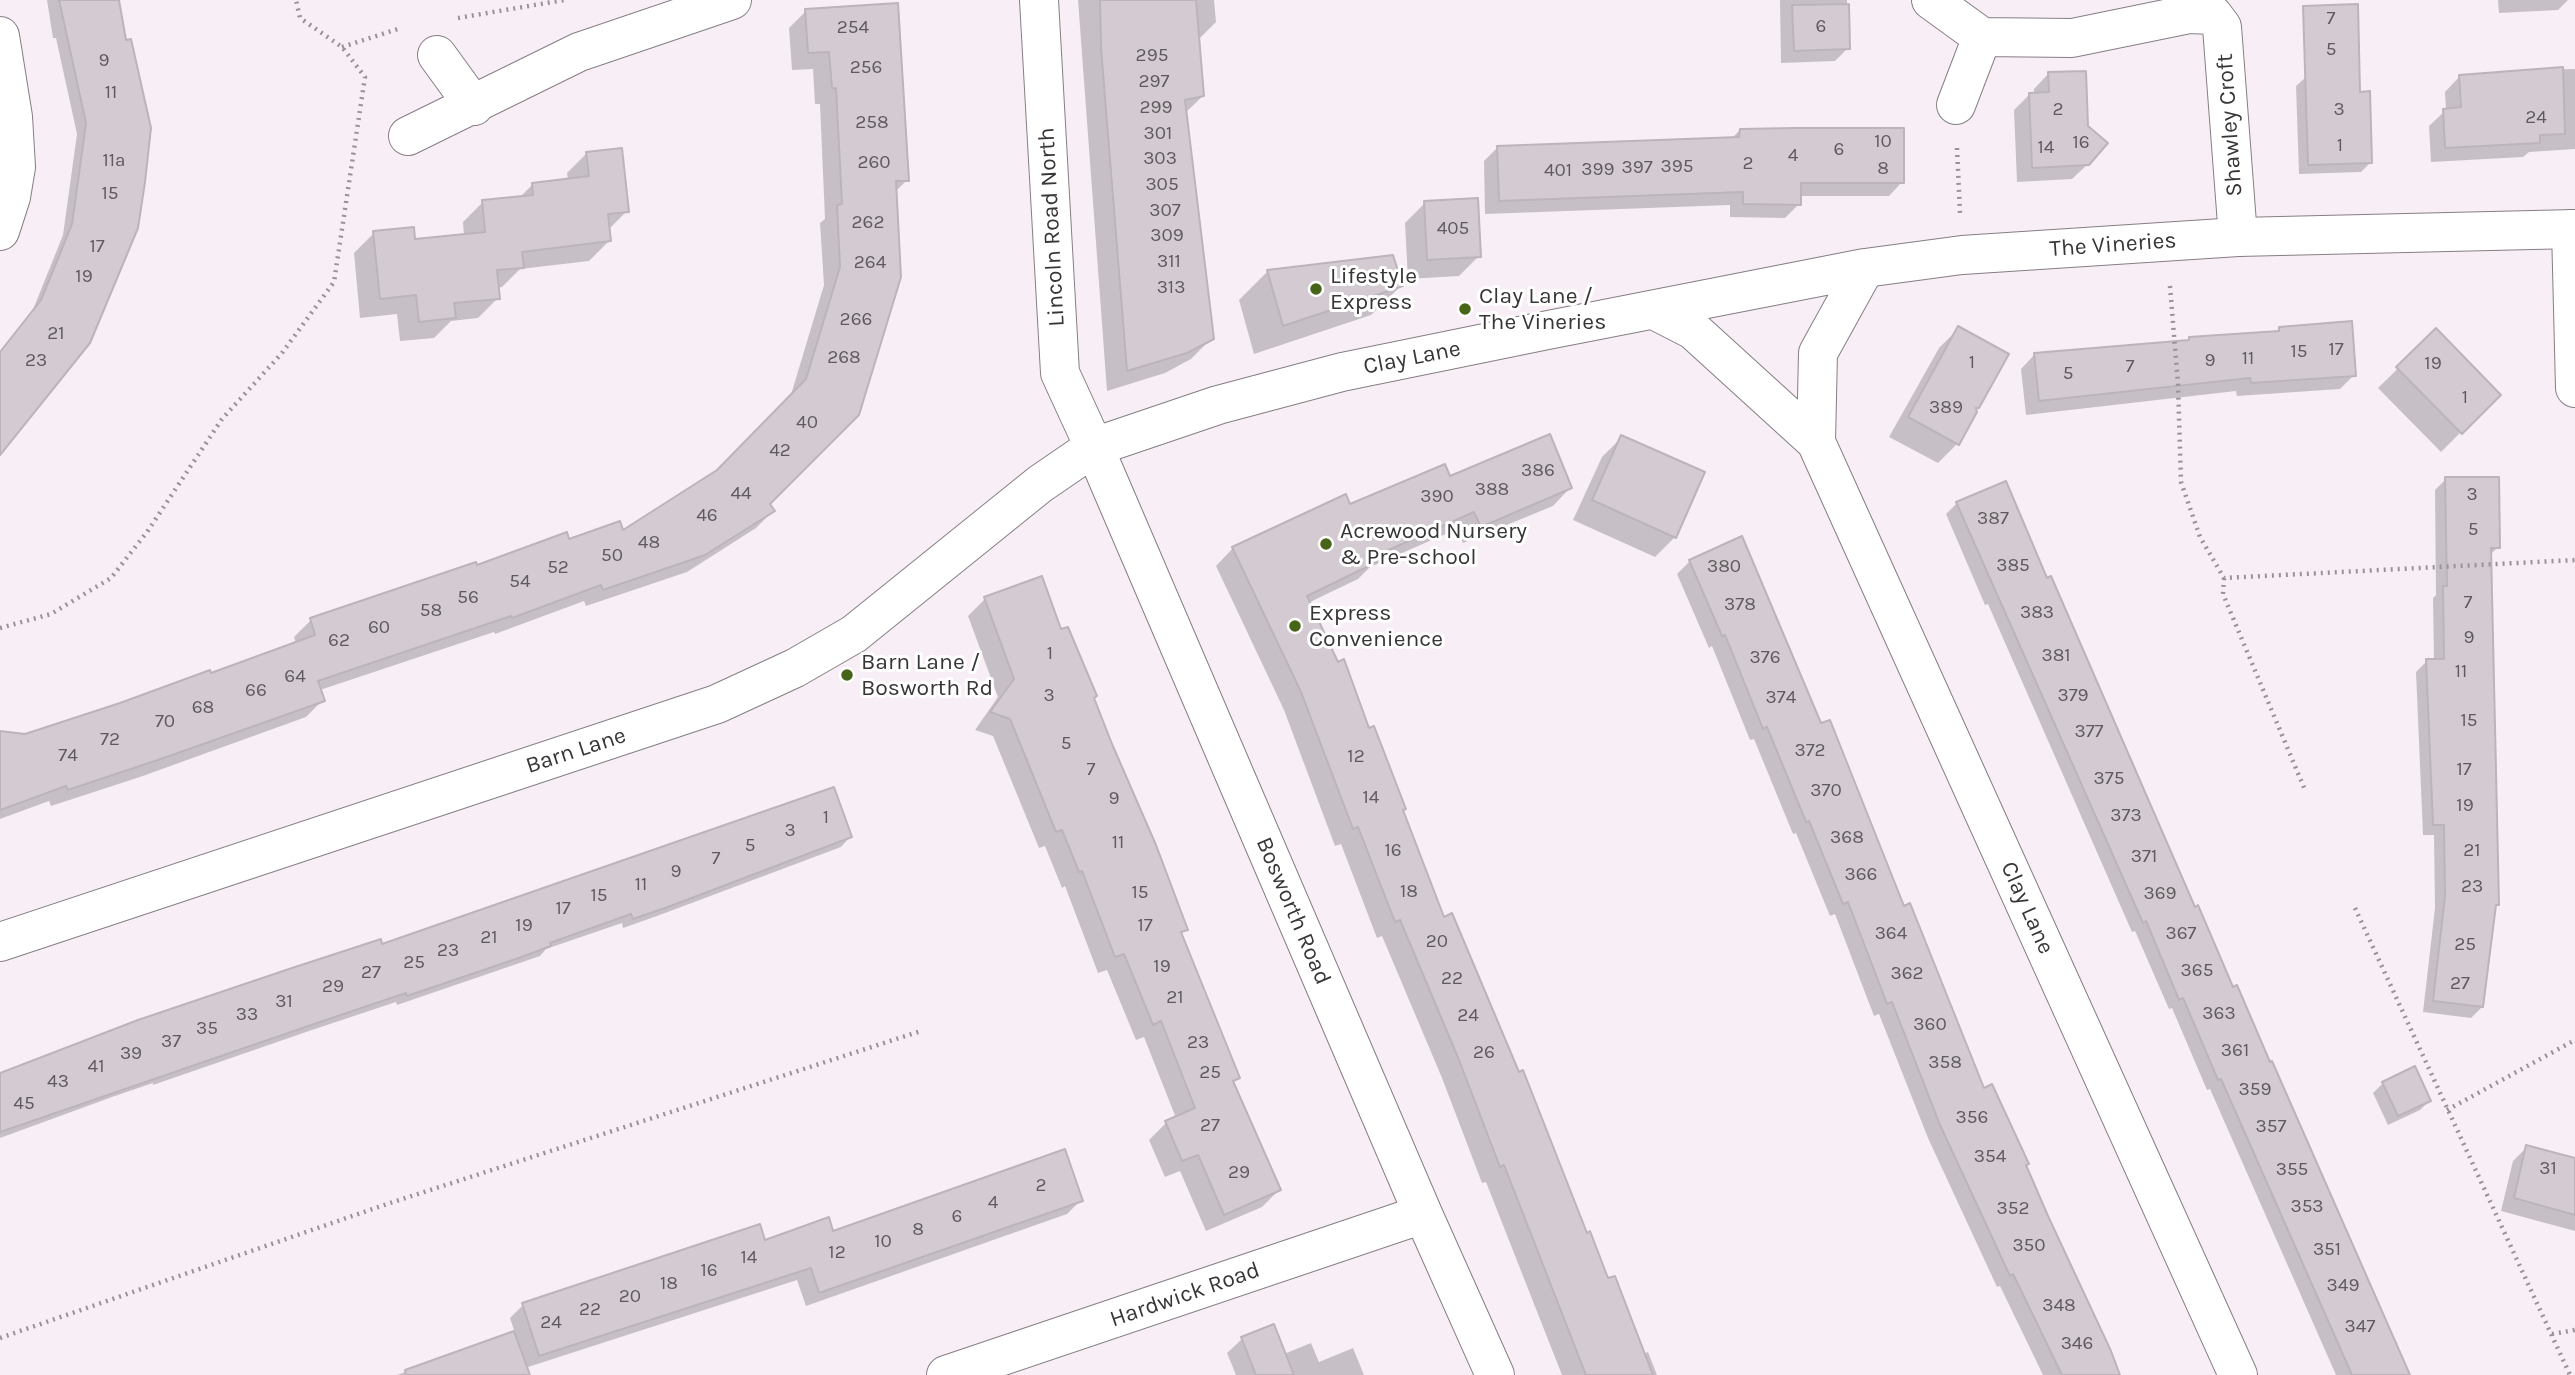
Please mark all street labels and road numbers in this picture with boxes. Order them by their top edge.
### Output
street label: Shawley Croft [2211,53,2249,197]
street label: Lincoln Road North [1033,127,1071,327]
street label: The Vineries [2049,227,2177,263]
street label: Clay Lane [1361,335,1463,381]
street label: Barn Lane [522,722,630,780]
street label: Bosworth Road [1250,833,1336,989]
street label: Clay Lane [1994,857,2060,959]
street label: Hardwick Road [1106,1256,1264,1334]

